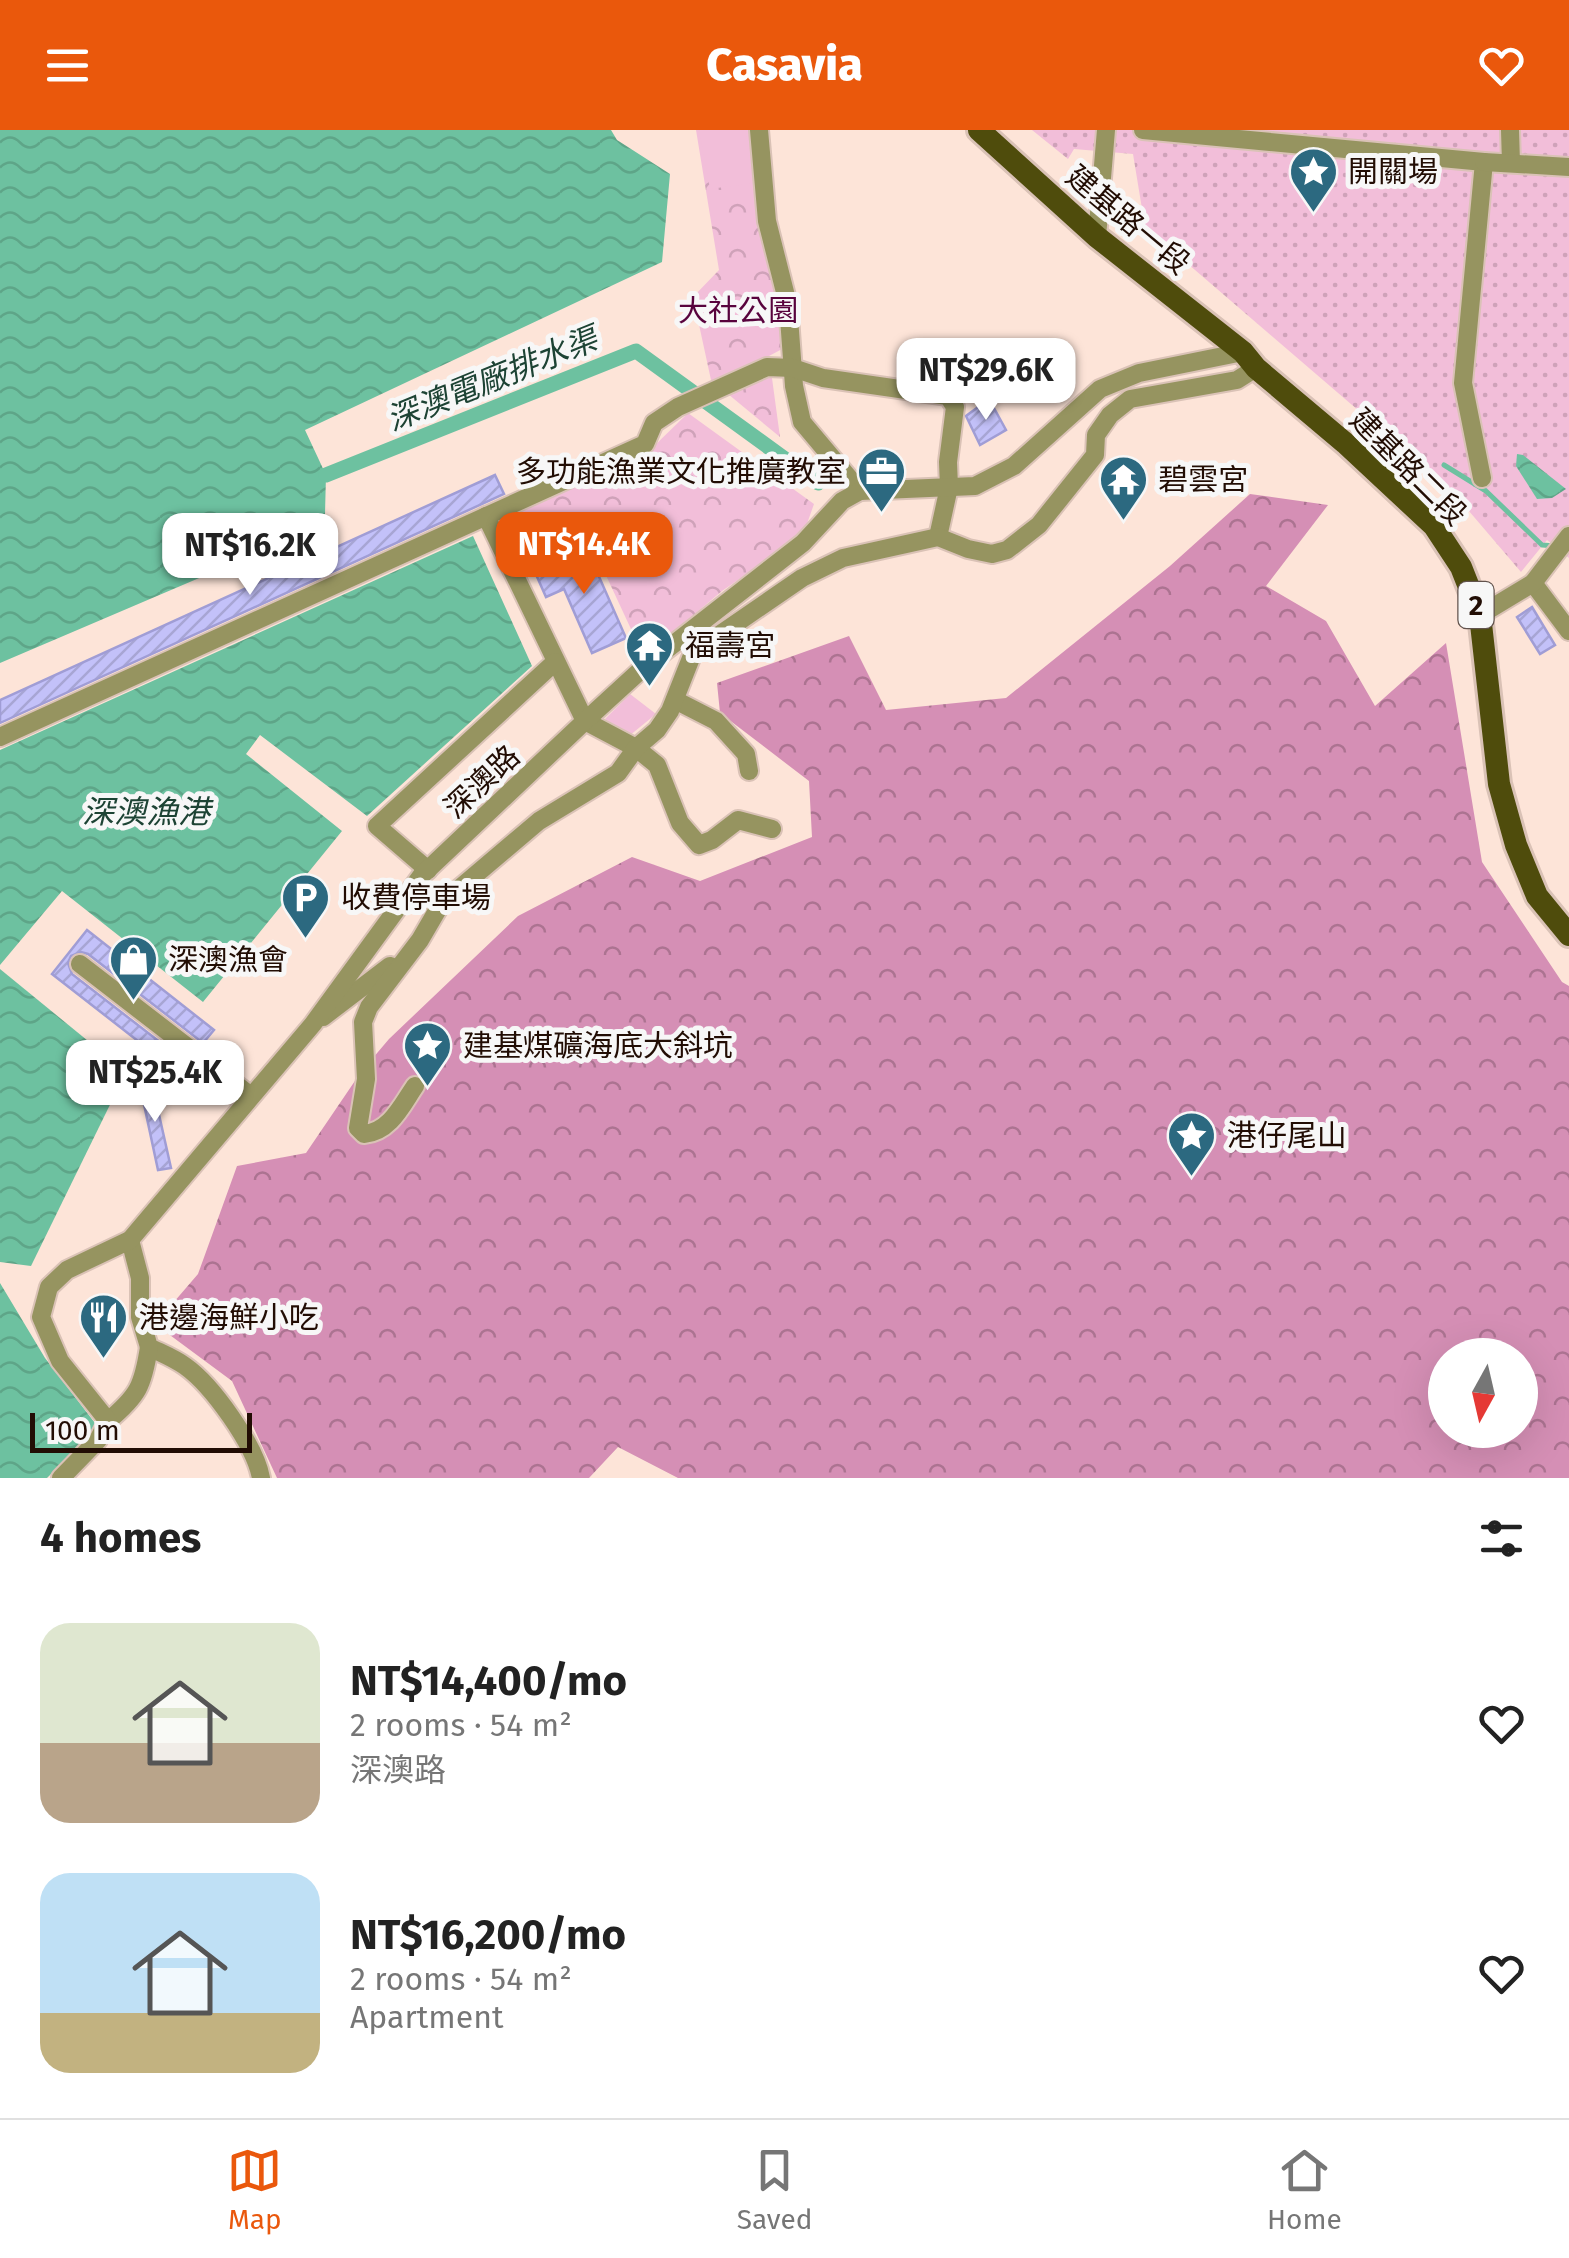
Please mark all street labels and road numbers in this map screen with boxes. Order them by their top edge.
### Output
street label: 建基路一段 [1059,158,1197,282]
street label: 建基路二段 [1342,401,1474,533]
road number: 2 [1458,582,1494,628]
street label: 深澳路 [437,738,527,826]

